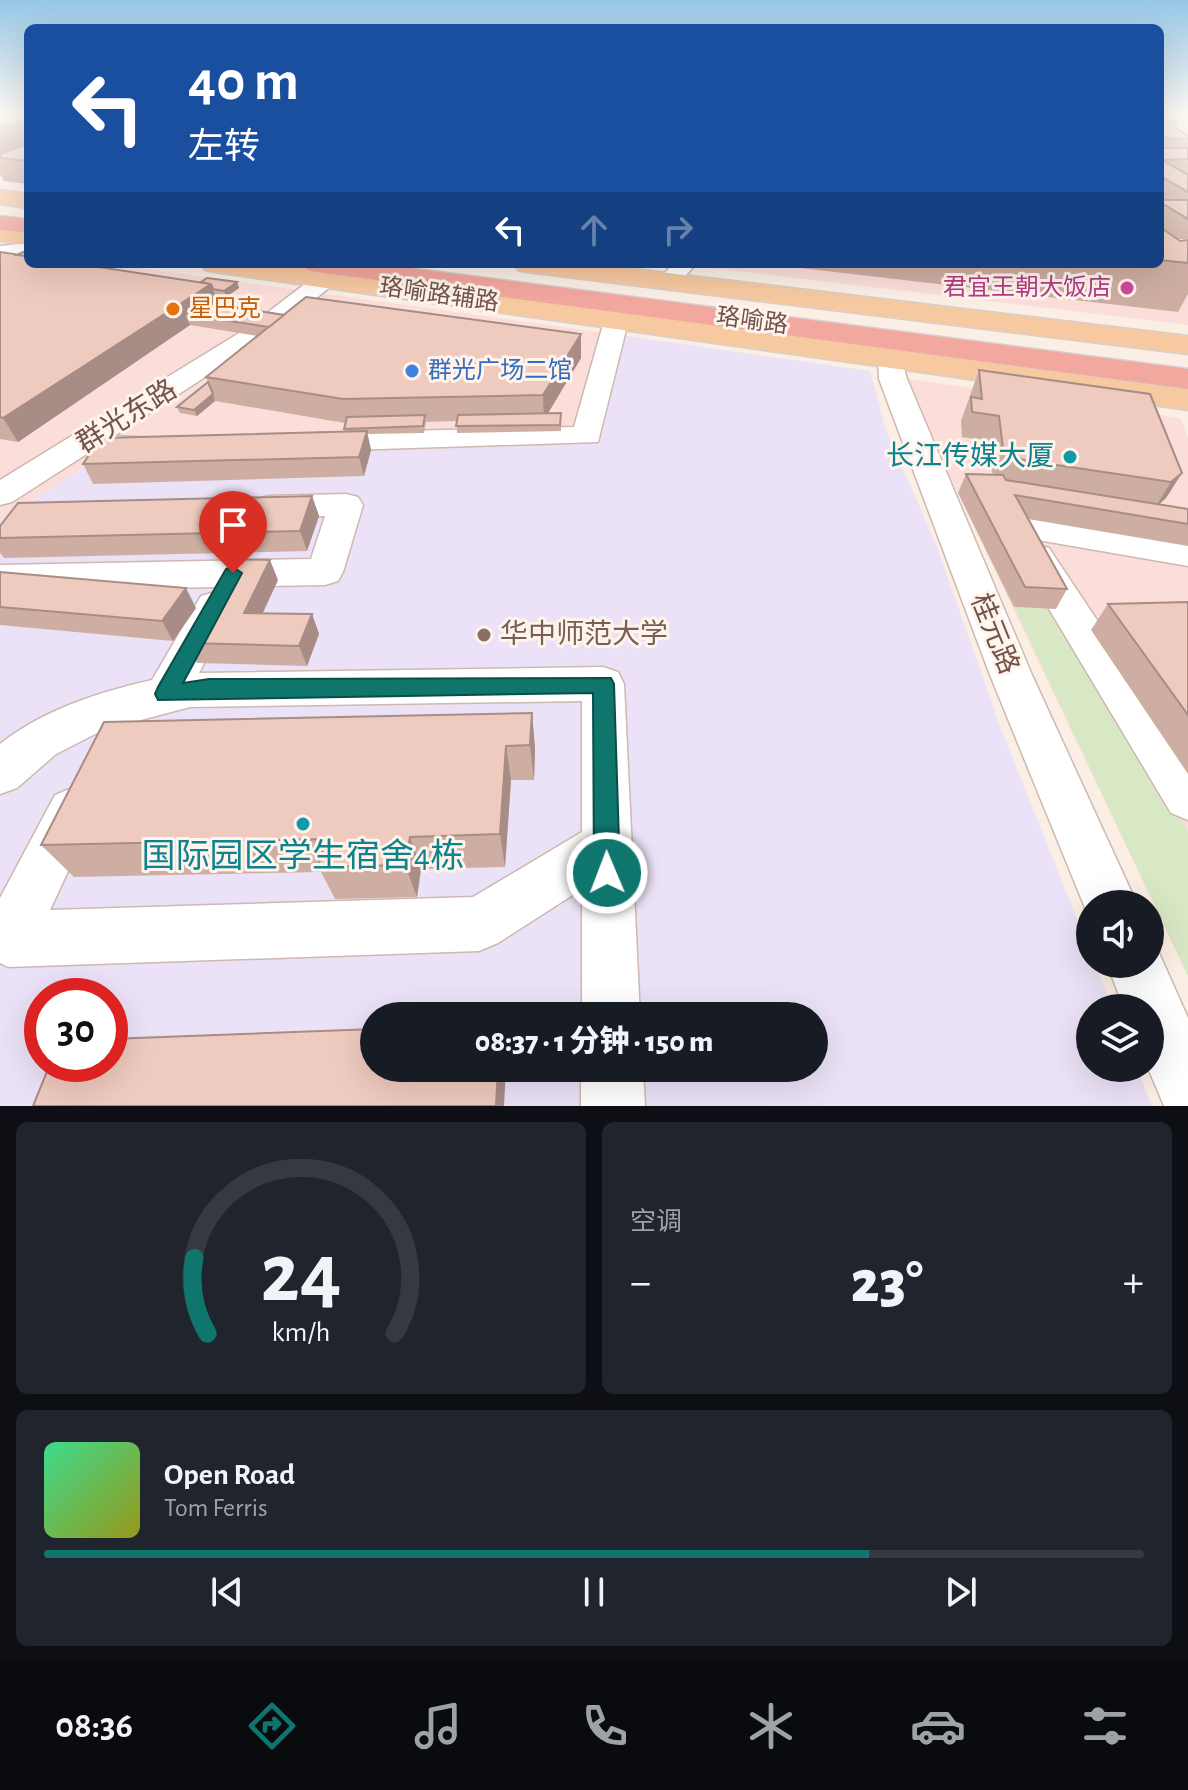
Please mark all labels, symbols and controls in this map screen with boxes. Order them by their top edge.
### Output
text: 40 m [188,54,299,110]
icon: left [56,56,160,160]
text: 左转 [188,129,260,165]
icon: left [488,208,532,252]
icon: ahead [572,208,616,252]
icon: right [656,208,700,252]
street label: 珞喻路辅路 [378,273,500,315]
place label: 君宜王朝大饭店 [943,274,1111,300]
marker: 君宜王朝大饭店 [1118,279,1136,297]
place label: 星巴克 [189,295,261,321]
marker: 星巴克 [164,300,182,318]
street label: 珞喻路 [715,302,790,338]
place label: 群光广场二馆 [428,357,572,383]
marker: 群光广场二馆 [403,362,421,380]
street label: 群光东路 [71,374,182,459]
place label: 长江传媒大厦 [886,441,1054,471]
marker: 长江传媒大厦 [1061,448,1079,466]
pin [199,491,267,573]
icon: arrive [211,503,255,547]
street label: 桂元路 [965,589,1025,678]
place label: 华中师范大学 [500,619,668,649]
marker: 华中师范大学 [475,626,493,644]
marker: 国际园区学生宿舍4栋 [294,815,312,833]
position arrow [565,831,649,915]
place label: 国际园区学生宿舍4栋 [142,838,464,874]
map controls [1076,890,1164,1082]
button: sound [1076,890,1164,978]
speed limit sign: 30 [24,978,128,1082]
button: layers [1076,994,1164,1082]
text: 08:37 · 1 分钟 · 150 m [475,1027,713,1057]
text: 空调 [630,1209,682,1235]
text: 24 [260,1233,342,1317]
text: 23° [851,1253,923,1313]
text: − [630,1261,651,1305]
text: + [1123,1261,1144,1305]
text: km/h [272,1318,330,1347]
text: Open Road [164,1460,295,1490]
text: Tom Ferris [164,1495,268,1521]
icon: previous [205,1570,249,1614]
icon: pause [572,1570,616,1614]
icon: next [939,1570,983,1614]
icon: directions [244,1698,300,1754]
icon: music [410,1698,466,1754]
icon: phone [577,1698,633,1754]
icon: climate [743,1698,799,1754]
icon: car [910,1698,966,1754]
icon: filters [1077,1698,1133,1754]
text: 08:36 [55,1708,133,1744]

